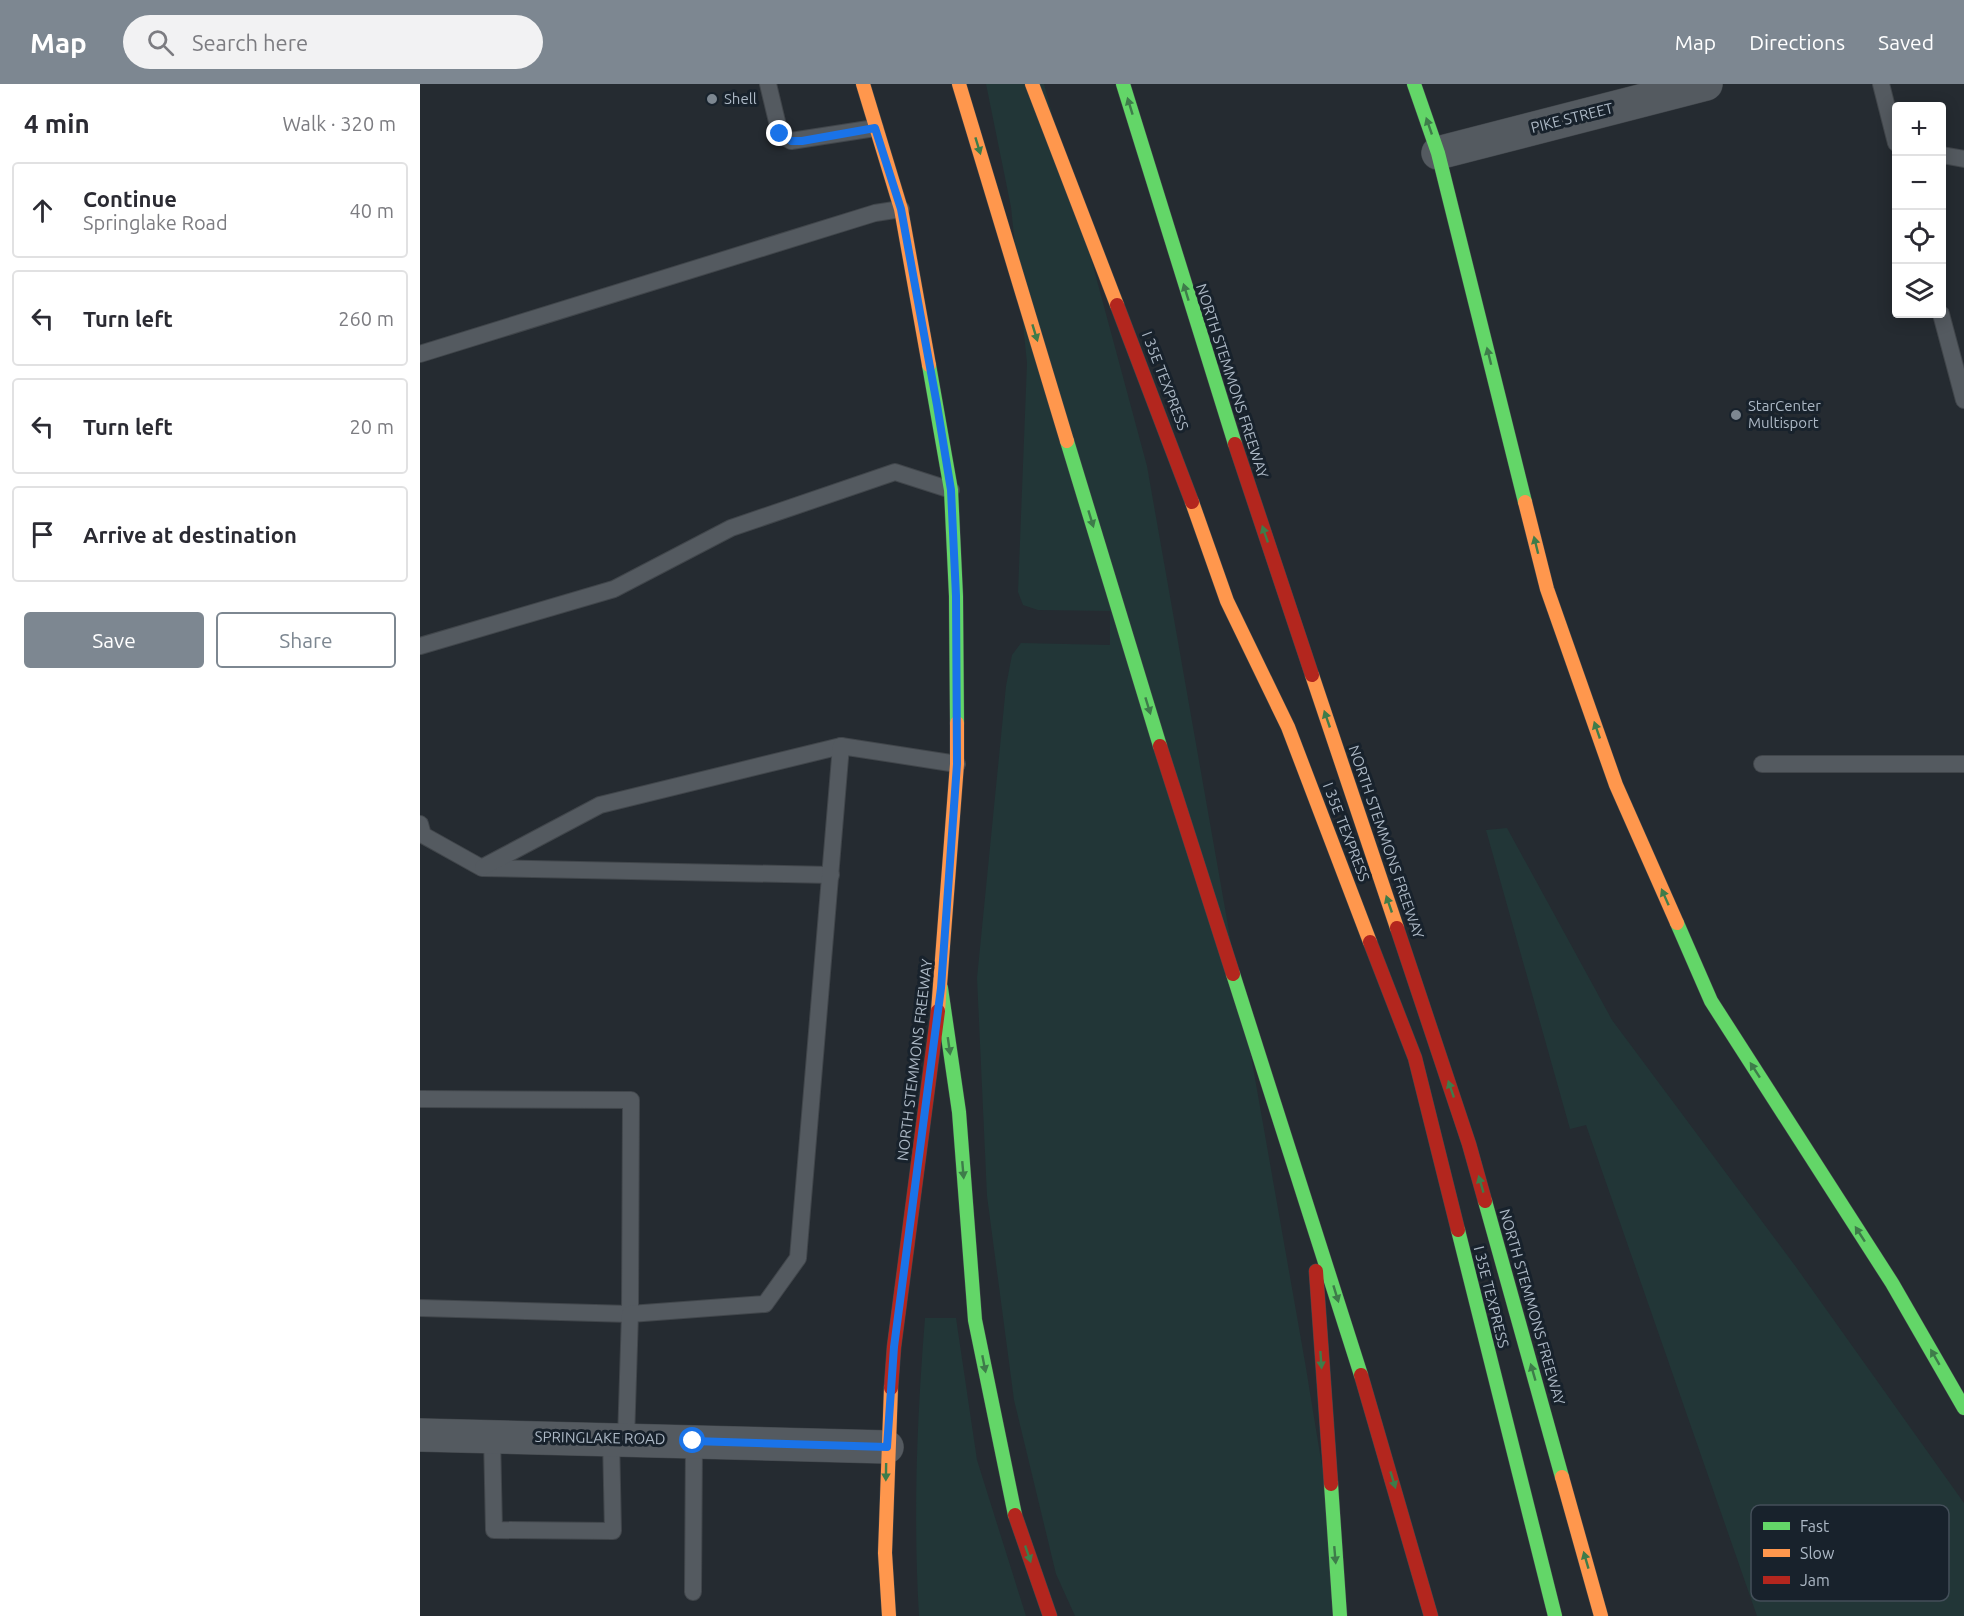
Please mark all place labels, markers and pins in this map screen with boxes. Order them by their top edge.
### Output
place label: Shell [724,90,757,107]
marker: Shell [705,92,719,106]
place label: StarCenter Multisport [1748,397,1821,431]
marker: StarCenter Multisport [1729,408,1743,422]

